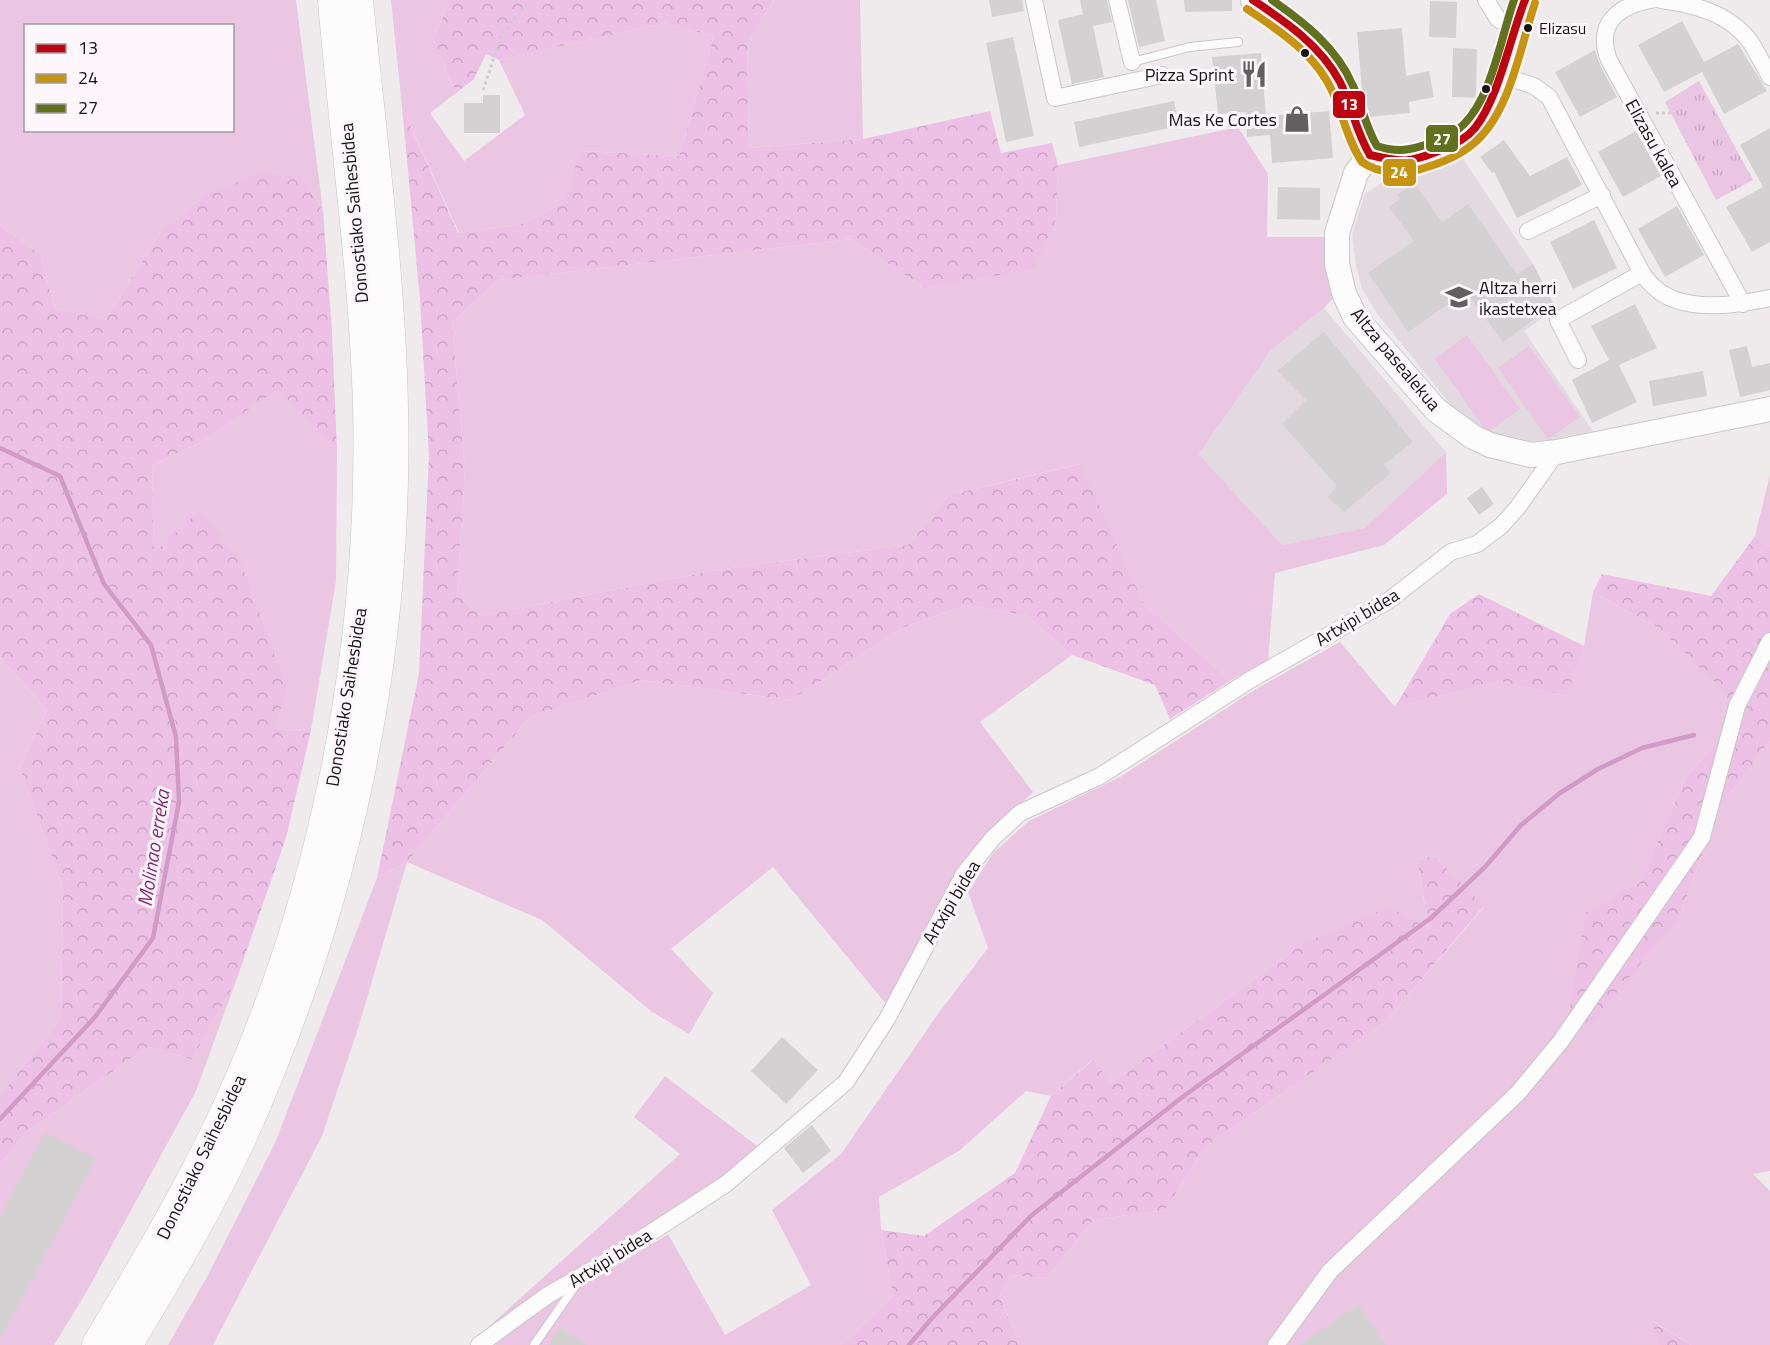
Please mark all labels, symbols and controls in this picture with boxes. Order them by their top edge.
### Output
place label: Elizasu [1539,16,1586,40]
marker: Elizasu [1522,22,1534,34]
legend [24,24,234,132]
text: 13 [78,34,98,61]
unlabelled marker [1299,47,1311,59]
restaurant icon: Pizza Sprint [1239,59,1269,89]
place label: Pizza Sprint [1145,61,1235,88]
text: 24 [78,64,98,91]
unlabelled marker [1480,83,1492,95]
line badge: 13 [1332,90,1366,119]
text: 13 [1340,92,1358,116]
text: 27 [78,94,98,121]
street label: Elizasu kalea [1619,94,1689,192]
shop icon: Mas Ke Cortes [1282,104,1312,134]
place label: Mas Ke Cortes [1168,106,1277,133]
street label: Donostiako Saihesbidea [333,122,375,304]
line badge: 27 [1425,124,1459,153]
text: 27 [1433,127,1451,151]
line badge: 24 [1382,158,1417,187]
text: 24 [1390,160,1408,184]
place label: Altza herri ikastetxea [1479,274,1557,322]
school or university icon: Altza herri ikastetxea [1444,282,1474,312]
street label: Altza pasealekua [1345,301,1447,417]
street label: Artxipi bidea [1310,581,1404,653]
street label: Donostiako Saihesbidea [319,606,373,788]
water label: Molinao erreka [128,787,178,908]
street label: Artxipi bidea [915,855,987,949]
street label: Donostiako Saihesbidea [149,1070,253,1244]
street label: Artxipi bidea [563,1222,657,1294]

